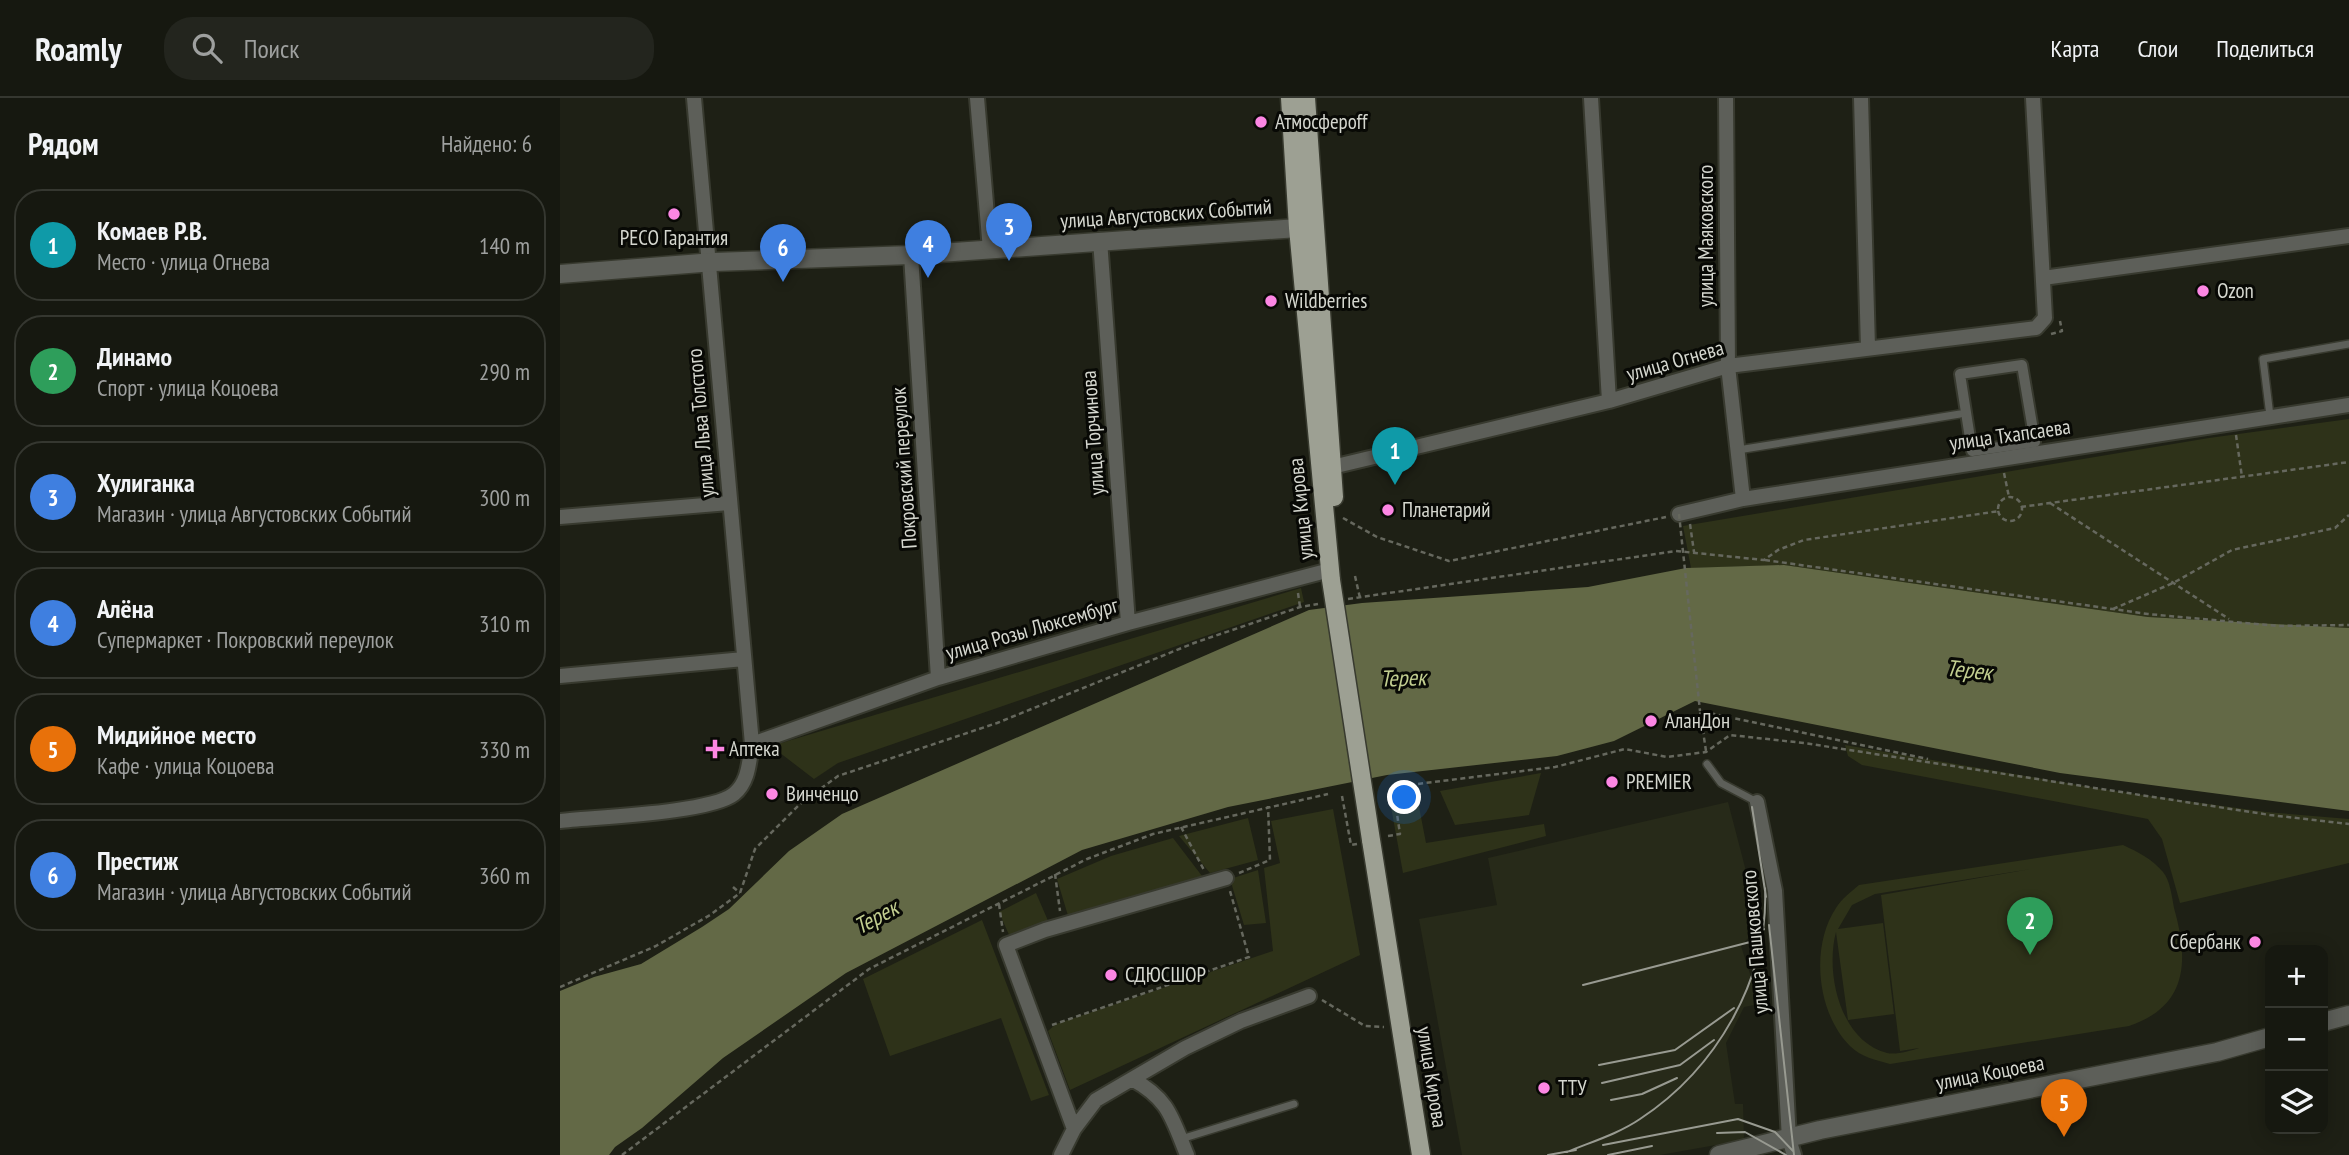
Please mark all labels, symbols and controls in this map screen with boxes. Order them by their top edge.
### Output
search box [164,17,654,80]
text: Roamly [35,27,122,70]
icon: search [188,29,226,67]
text: Поиск [244,32,299,65]
text: Карта [2051,33,2099,64]
text: Слои [2137,33,2178,64]
text: Поделиться [2216,33,2314,64]
place label: Атмосферoff [1275,108,1368,135]
marker: Атмосферoff [1253,114,1269,130]
text: Рядом [28,124,99,163]
text: Найдено: 6 [441,129,532,158]
street label: улица Маяковского [1692,165,1719,307]
street label: улица Августовских Событий [1059,193,1273,234]
pin: 3 [986,203,1032,261]
marker: РЕСО Гарантия [666,206,682,222]
text: Комаев Р.В. [97,214,207,247]
pin: 4 [905,220,951,278]
place label: РЕСО Гарантия [620,224,728,251]
pin: 6 [760,224,806,282]
text: 1 [48,231,59,260]
text: 140 m [479,231,530,260]
text: Место · улица Огнева [97,247,270,276]
place label: Ozon [2217,277,2254,304]
marker: Ozon [2195,283,2211,299]
place label: Wildberries [1285,287,1367,314]
marker: Wildberries [1263,293,1279,309]
street label: улица Огнева [1623,334,1727,387]
text: Динамо [97,340,172,373]
street label: улица Льва Толстого [681,347,720,499]
text: 2 [48,357,59,386]
text: 290 m [479,357,530,386]
street label: улица Торчинова [1075,370,1110,496]
text: Спорт · улица Коцоева [97,373,279,402]
street label: Покровский переулок [884,386,923,550]
street label: улица Тхапсаева [1948,413,2072,456]
pin: 1 [1372,427,1418,485]
street label: улица Кирова [1282,457,1319,561]
text: Хулиганка [97,466,195,499]
text: 3 [48,483,59,512]
text: 300 m [479,483,530,512]
place label: Планетарий [1402,496,1490,523]
text: Магазин · улица Августовских Событий [97,499,412,528]
marker: Планетарий [1380,502,1396,518]
street label: улица Розы Люксембург [943,591,1122,666]
text: Алёна [97,592,154,625]
text: 4 [48,609,59,638]
text: 310 m [479,609,530,638]
text: Супермаркет · Покровский переулок [97,625,394,654]
water label: Терек [1945,653,1996,687]
water label: Терек [1380,662,1429,693]
place label: АланДон [1665,707,1730,734]
marker: АланДон [1643,713,1659,729]
text: Мидийное место [97,718,256,751]
text: 5 [48,735,59,764]
text: 330 m [479,735,530,764]
place label: Аптека [729,735,780,762]
marker: Аптека [707,741,723,757]
text: Кафе · улица Коцоева [97,751,275,780]
place label: PREMIER [1626,768,1692,795]
marker: PREMIER [1604,774,1620,790]
place label: Винченцо [786,780,859,807]
your location [1387,780,1421,814]
marker: Винченцо [764,786,780,802]
text: Престиж [97,844,178,877]
text: 6 [48,861,59,890]
text: 360 m [479,861,530,890]
street label: улица Пашковского [1735,869,1774,1015]
text: Магазин · улица Августовских Событий [97,877,412,906]
water label: Терек [849,891,906,940]
pin: 2 [2007,897,2053,955]
place label: Сбербанк [2170,928,2241,955]
marker: Сбербанк [2247,934,2263,950]
map controls [2265,945,2328,1134]
button: + [2265,945,2328,1008]
place label: СДЮСШОР [1125,961,1206,988]
marker: СДЮСШОР [1103,967,1119,983]
button: − [2265,1008,2328,1071]
street label: улица Кирова [1411,1024,1454,1129]
street label: улица Коцоева [1933,1049,2046,1096]
button: layers [2265,1071,2328,1134]
place label: ТТУ [1558,1074,1587,1101]
pin: 5 [2041,1079,2087,1137]
marker: ТТУ [1536,1080,1552,1096]

